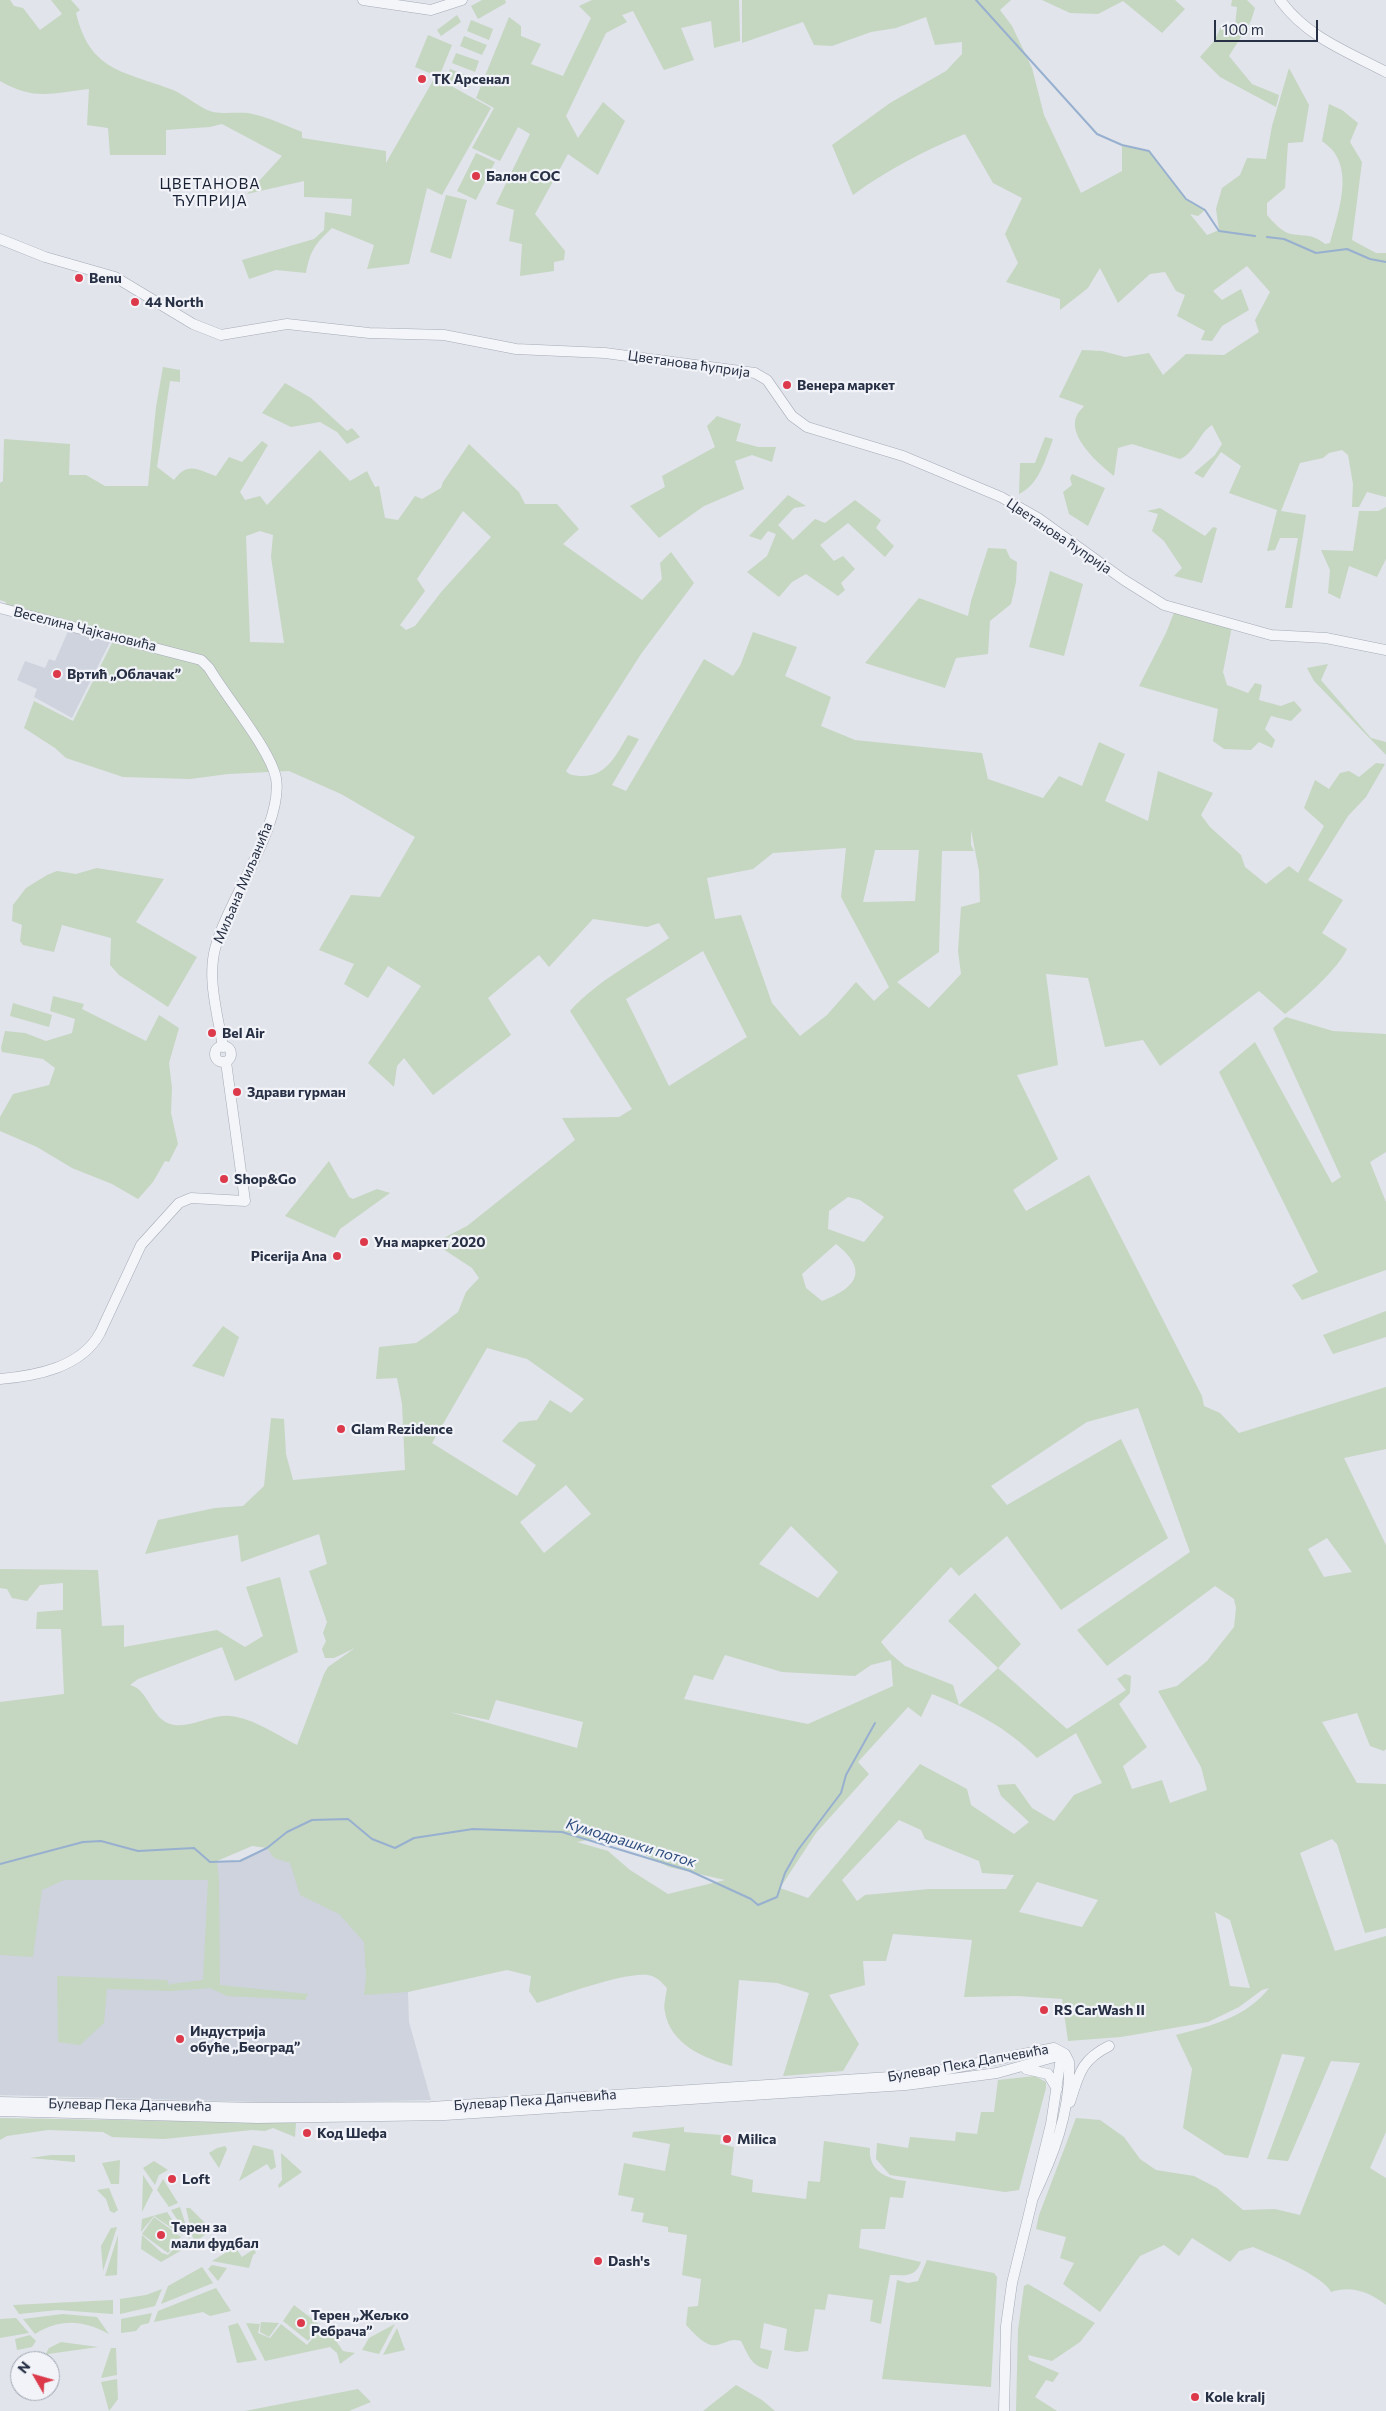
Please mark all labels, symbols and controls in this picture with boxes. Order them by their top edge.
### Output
scale bar [1216,10,1320,42]
text: 100 m [1222,20,1264,38]
place label: ТК Арсенал [432,71,510,87]
marker: ТК Арсенал [416,73,428,85]
place label: Балон СОС [486,168,560,184]
marker: Балон СОС [470,170,482,182]
district label: ЦВЕТАНОВА ЋУПРИЈА [158,175,262,210]
place label: Benu [89,270,122,286]
marker: Benu [73,272,85,284]
place label: 44 North [145,294,204,310]
marker: 44 North [129,296,141,308]
street label: Цветанова ћуприја [627,347,751,381]
place label: Венера маркет [797,377,895,393]
marker: Венера маркет [781,379,793,391]
street label: Цветанова ћуприја [1003,495,1115,577]
street label: Веселина Чајкановића [12,603,158,655]
place label: Вртић „Облачак” [67,666,181,682]
marker: Вртић „Облачак” [51,668,63,680]
street label: Миљана Миљанића [210,820,276,946]
place label: Bel Air [222,1025,265,1041]
marker: Bel Air [206,1027,218,1039]
place label: Здрави гурман [247,1084,346,1100]
marker: Здрави гурман [231,1086,243,1098]
place label: Shop&Go [234,1171,296,1187]
marker: Shop&Go [218,1173,230,1185]
place label: Уна маркет 2020 [374,1234,486,1250]
marker: Уна маркет 2020 [358,1236,370,1248]
place label: Picerija Ana [251,1248,327,1264]
marker: Picerija Ana [331,1250,343,1262]
place label: Glam Rezidence [351,1421,453,1437]
marker: Glam Rezidence [335,1423,347,1435]
water label: Кумодрашки поток [564,1815,698,1871]
place label: RS CarWash II [1054,2002,1145,2018]
marker: RS CarWash II [1038,2004,1050,2016]
place label: Индустрија обуће „Београд” [190,2023,300,2056]
marker: Индустрија обуће „Београд” [174,2033,186,2045]
street label: Булевар Пека Дапчевића [886,2041,1050,2085]
street label: Булевар Пека Дапчевића [453,2086,617,2114]
street label: Булевар Пека Дапчевића [48,2095,212,2115]
place label: Код Шефа [317,2125,387,2141]
marker: Код Шефа [301,2127,313,2139]
place label: Milica [737,2131,776,2147]
marker: Milica [721,2133,733,2145]
place label: Loft [182,2171,210,2187]
marker: Loft [166,2173,178,2185]
place label: Терен за мали фудбал [171,2219,259,2252]
marker: Терен за мали фудбал [155,2229,167,2241]
place label: Dash's [608,2253,650,2269]
marker: Dash's [592,2255,604,2267]
place label: Терен „Жељко Ребрача” [311,2307,409,2340]
marker: Терен „Жељко Ребрача” [295,2317,307,2329]
north arrow [10,2351,60,2401]
text: N [14,2358,34,2376]
place label: Kole kralj [1205,2389,1265,2405]
marker: Kole kralj [1189,2391,1201,2403]

